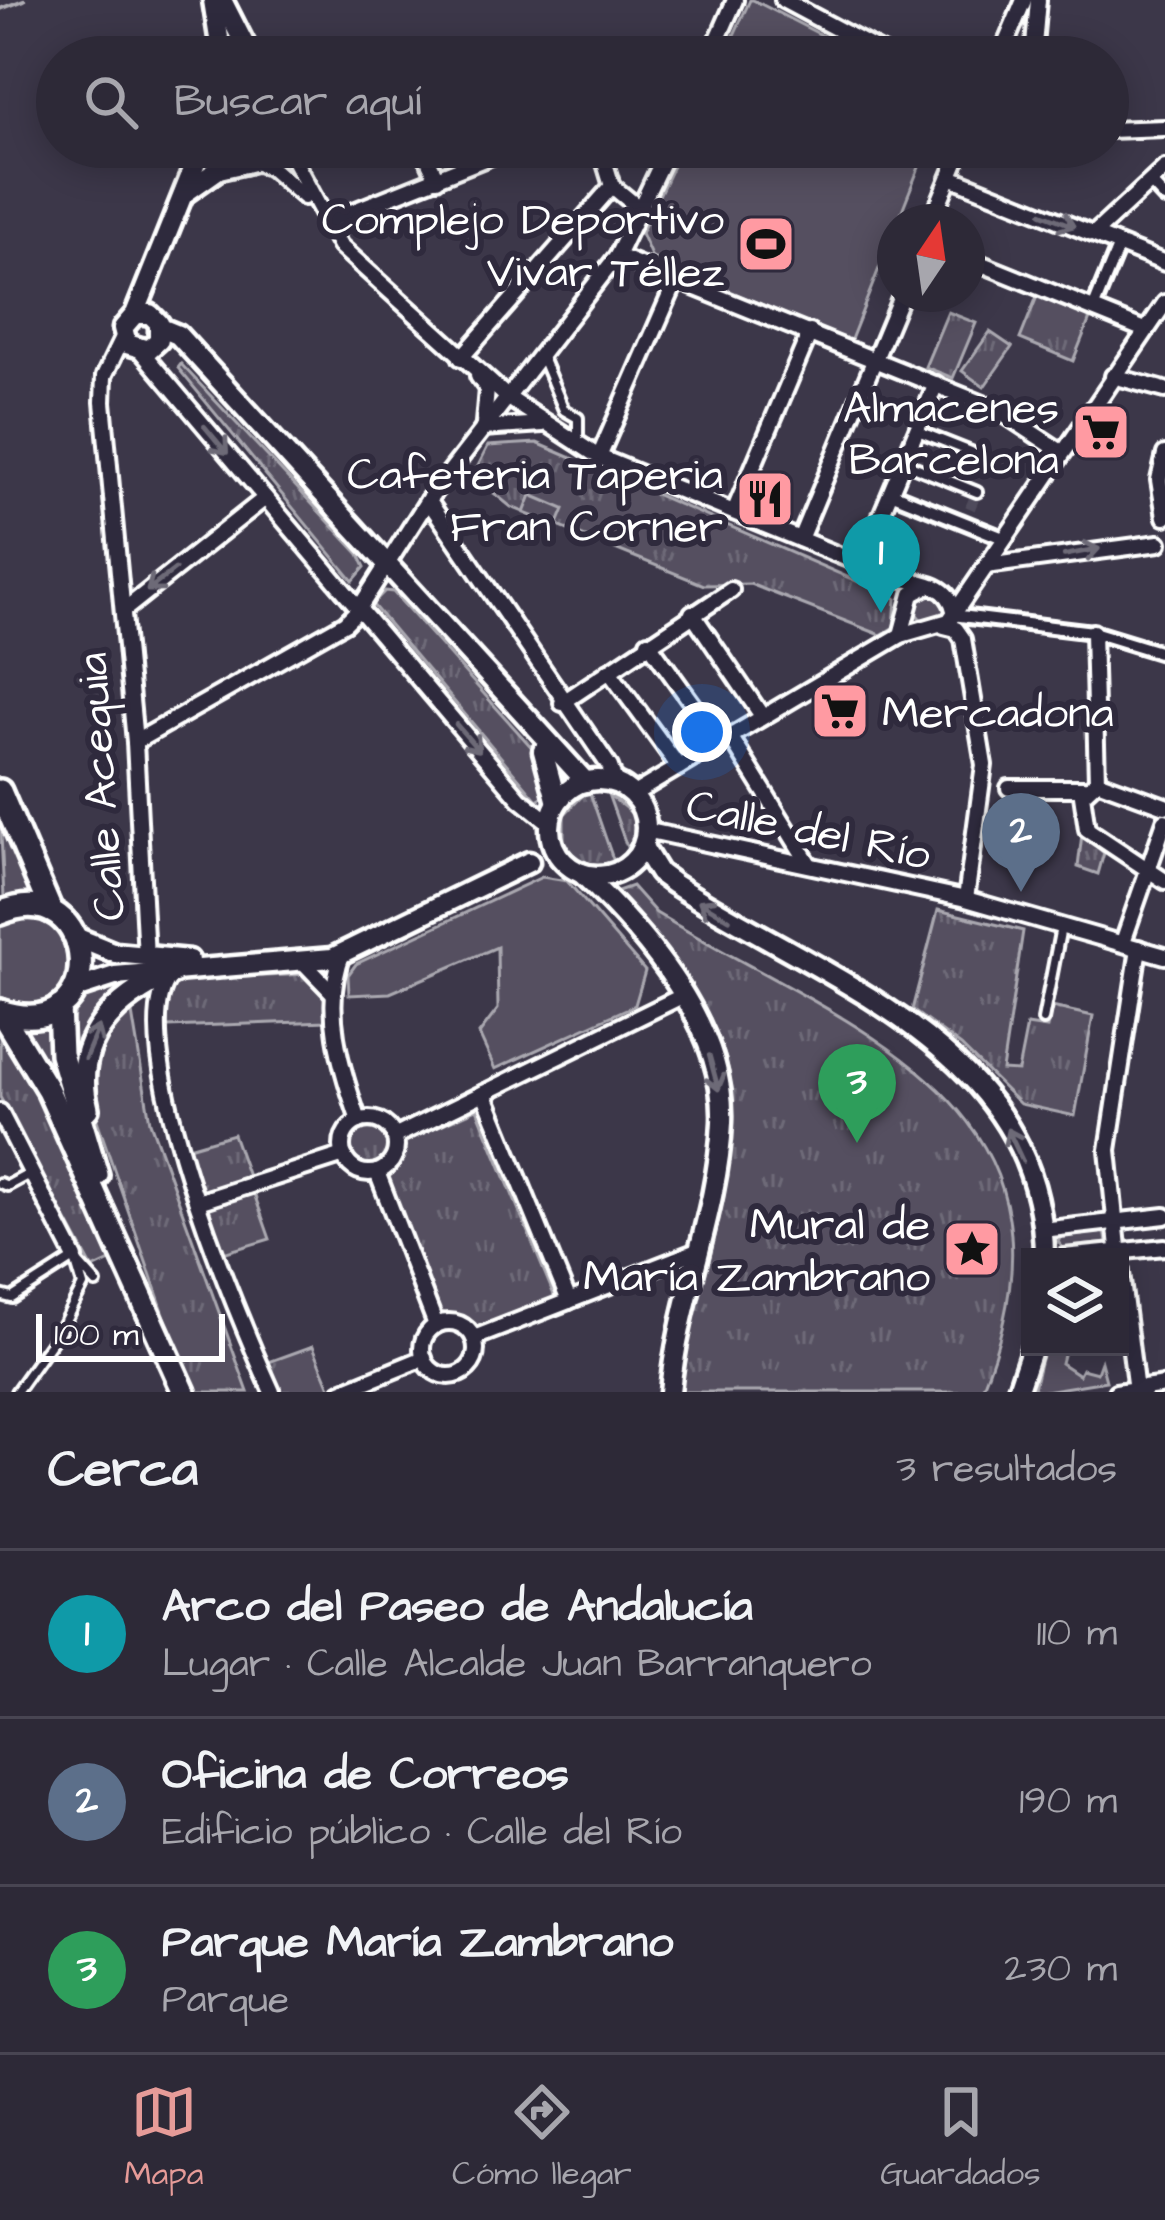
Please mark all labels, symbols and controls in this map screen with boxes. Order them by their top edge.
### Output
search box [36,36,1129,168]
icon: search [78,69,144,135]
text: Buscar aquí [174,71,421,133]
place label: Complejo Deportivo Vivar Téllez [322,190,724,304]
north arrow [877,204,985,312]
one-way arrow [1038,210,1075,232]
sports icon: Complejo Deportivo Vivar Téllez [735,213,797,275]
place label: Almacenes Barcelona [843,378,1059,492]
supermarket icon: Almacenes Barcelona [1070,401,1132,463]
one-way arrow [202,424,230,455]
place label: Cafeteria Taperia Fran Corner [347,445,723,559]
restaurant icon: Cafeteria Taperia Fran Corner [734,468,796,530]
pin: 1 [842,514,920,613]
one-way arrow [1062,540,1101,562]
one-way arrow [146,566,178,593]
street label: Calle Acequia [62,651,142,923]
supermarket icon: Mercadona [809,680,871,742]
place label: Mercadona [882,683,1114,745]
your location [672,702,732,762]
one-way arrow [453,722,481,753]
street label: Calle del Río [681,775,936,887]
pin: 2 [982,793,1060,892]
one-way arrow [697,897,732,921]
one-way arrow [83,1024,104,1061]
pin: 3 [818,1044,896,1143]
one-way arrow [704,1053,726,1091]
one-way arrow [1003,1128,1025,1164]
place label: Mural de María Zambrano [583,1195,930,1309]
place icon: Mural de María Zambrano [941,1218,1003,1280]
map controls [1021,1248,1129,1356]
button: layers [1021,1248,1129,1356]
scale bar [36,1308,225,1361]
text: 100 m [54,1312,139,1358]
text: Cerca [48,1435,198,1506]
text: 3 resultados [896,1443,1117,1497]
text: Arco del Paseo de Andalucía [162,1576,753,1638]
text: 1 [85,1607,90,1661]
text: 110 m [1036,1607,1117,1661]
text: Lugar · Calle Alcalde Juan Barranquero [162,1638,872,1692]
text: Oficina de Correos [162,1744,569,1806]
text: 2 [76,1775,98,1829]
text: 190 m [1019,1775,1117,1829]
text: Edificio público · Calle del Río [162,1806,682,1860]
text: Parque María Zambrano [162,1912,673,1974]
text: 3 [77,1943,97,1997]
text: 230 m [1004,1943,1117,1997]
text: Parque [162,1974,289,2028]
tab: Mapa [124,2079,204,2197]
tab: Cómo llegar [452,2079,632,2197]
tab: Guardados [880,2079,1041,2197]

